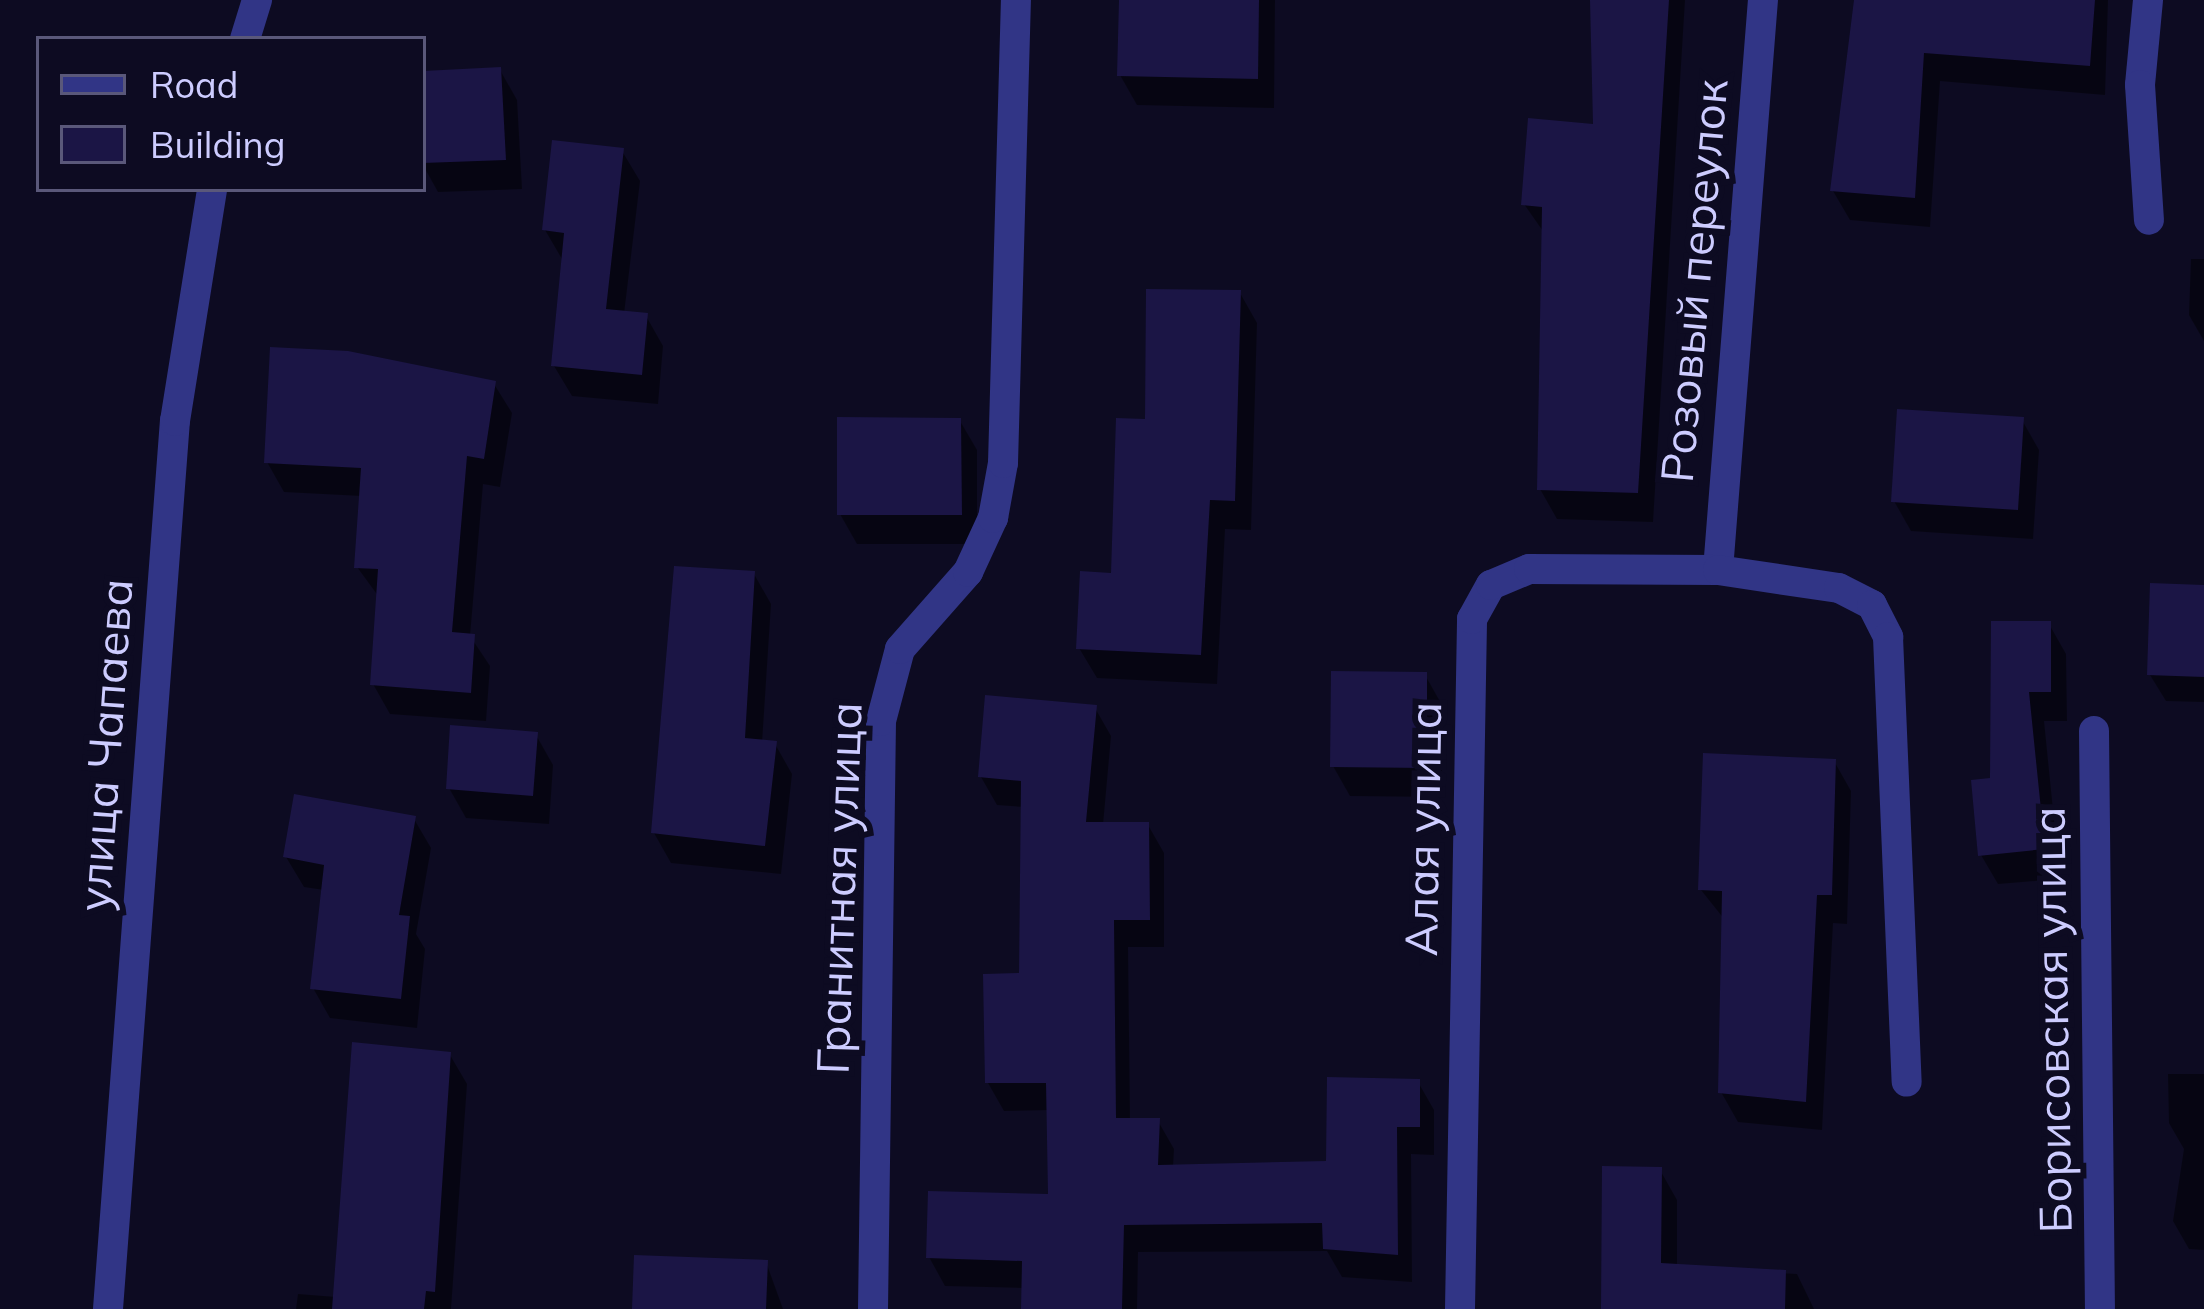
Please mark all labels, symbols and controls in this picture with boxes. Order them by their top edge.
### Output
legend [36,36,426,192]
text: Road [150,62,238,107]
street label: Розовый переулок [1649,77,1739,485]
text: Building [150,122,285,167]
street label: улица Чапаева [66,577,144,913]
street label: Гранитная улица [806,701,872,1075]
street label: Алая улица [1394,701,1452,957]
street label: Борисовская улица [2021,806,2083,1234]

